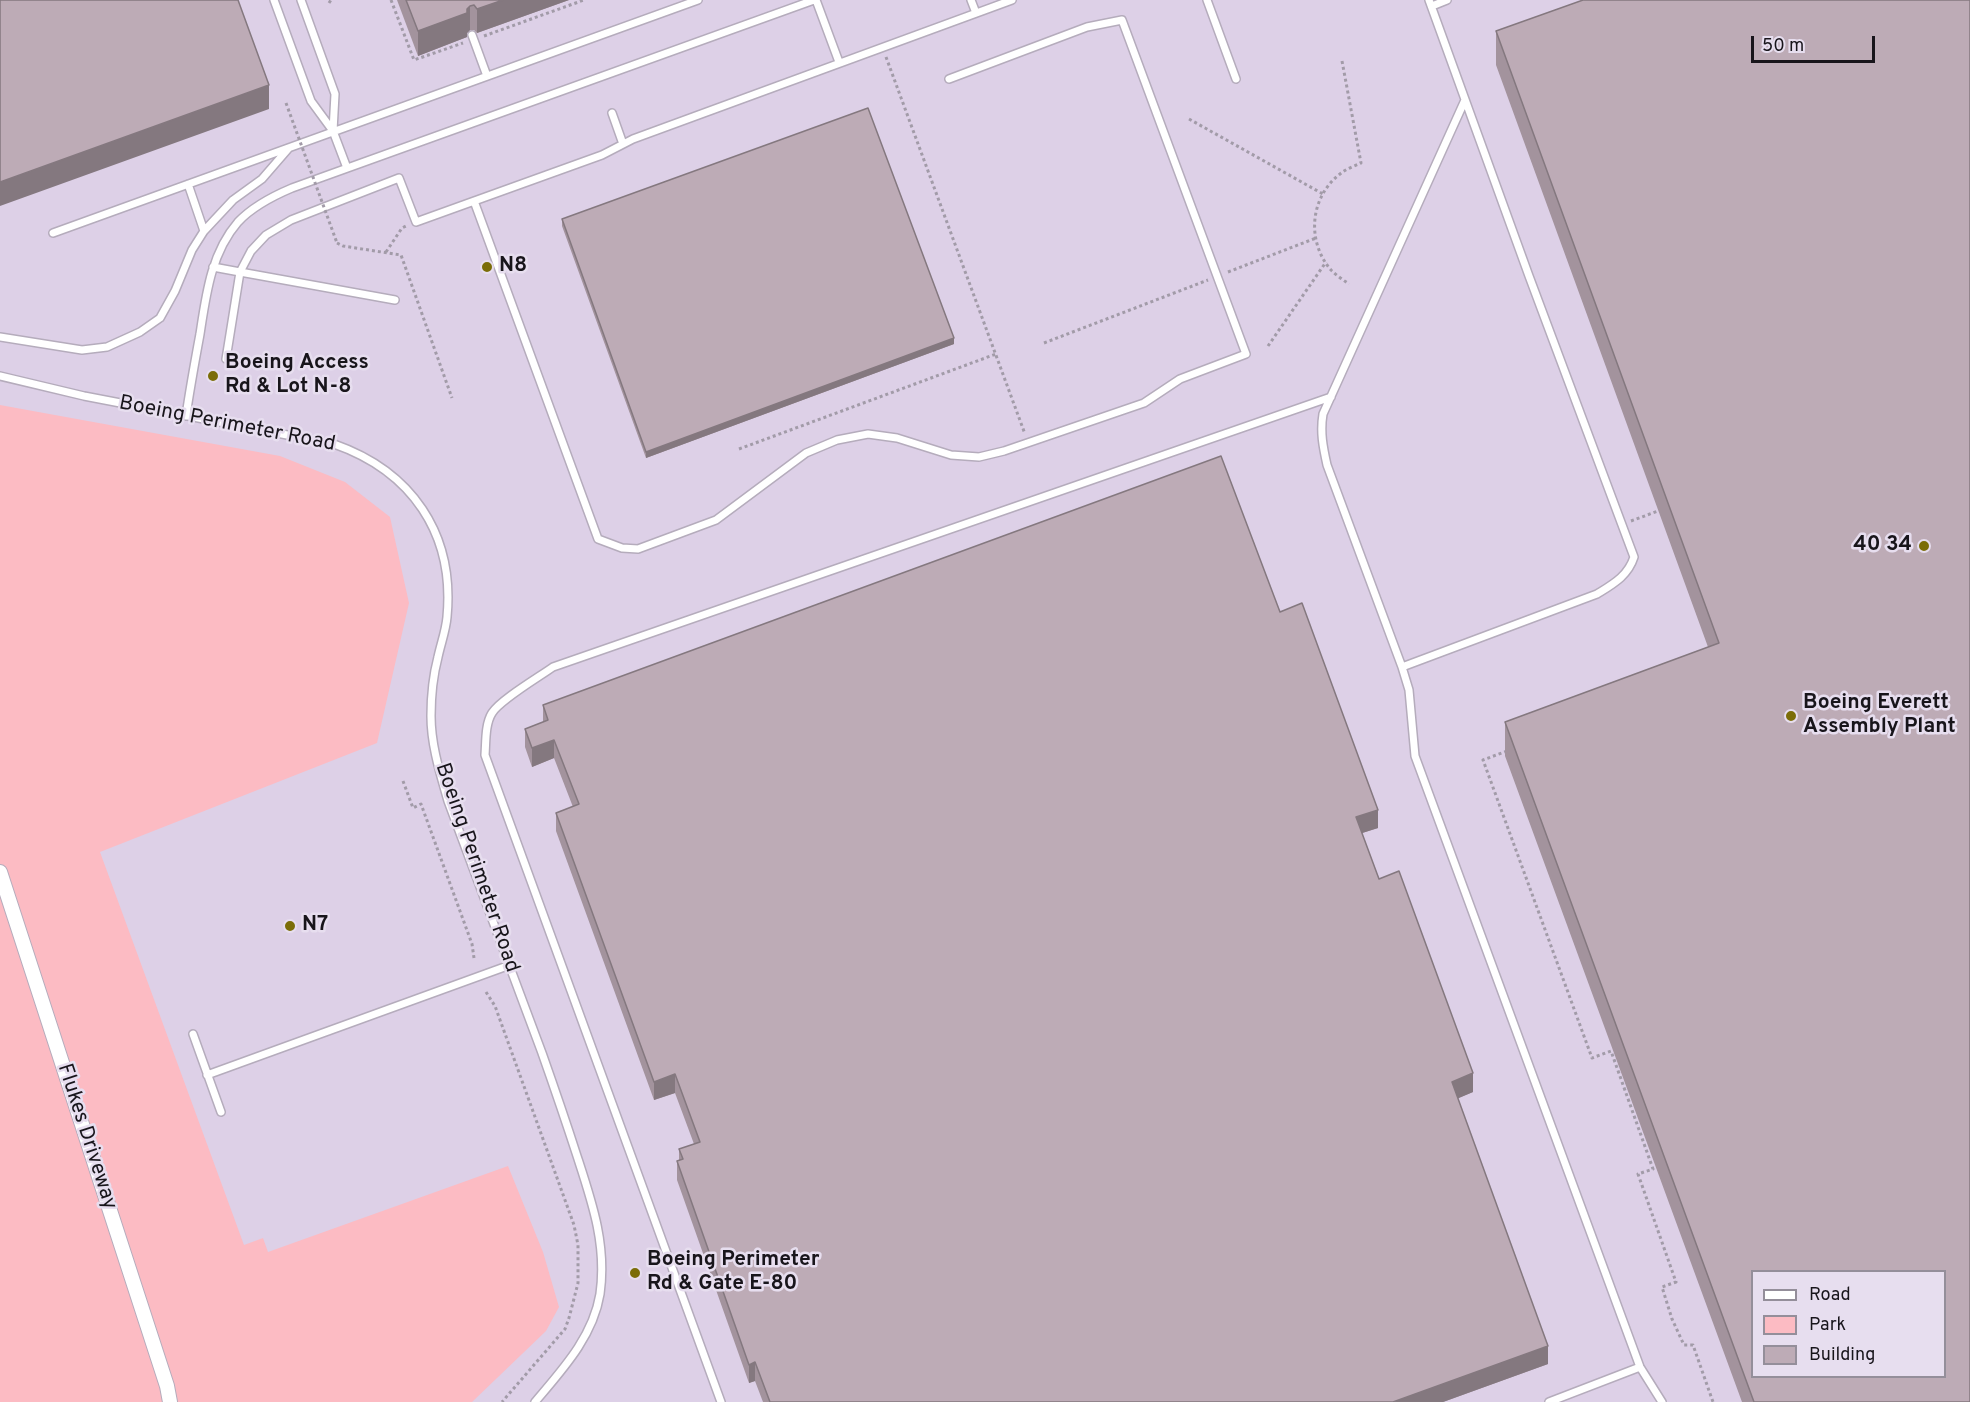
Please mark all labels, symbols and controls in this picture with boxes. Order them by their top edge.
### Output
scale bar [1754,24,1878,62]
text: 50 m [1762,35,1804,58]
place label: N8 [499,254,527,280]
marker: N8 [480,260,494,274]
place label: Boeing Access Rd & Lot N-8 [225,351,369,401]
marker: Boeing Access Rd & Lot N-8 [206,369,220,383]
street label: Boeing Perimeter Road [117,392,337,458]
place label: 40 34 [1853,533,1912,559]
marker: 40 34 [1917,539,1931,553]
place label: Boeing Everett Assembly Plant [1803,691,1956,741]
marker: Boeing Everett Assembly Plant [1784,709,1798,723]
street label: Boeing Perimeter Road [428,760,524,976]
place label: N7 [302,913,328,939]
marker: N7 [283,919,297,933]
street label: Flukes Driveway [51,1061,121,1213]
place label: Boeing Perimeter Rd & Gate E-80 [647,1248,819,1298]
marker: Boeing Perimeter Rd & Gate E-80 [628,1266,642,1280]
legend [1751,1270,1946,1378]
text: Road [1809,1284,1851,1307]
text: Park [1809,1314,1846,1337]
text: Building [1809,1344,1875,1367]

